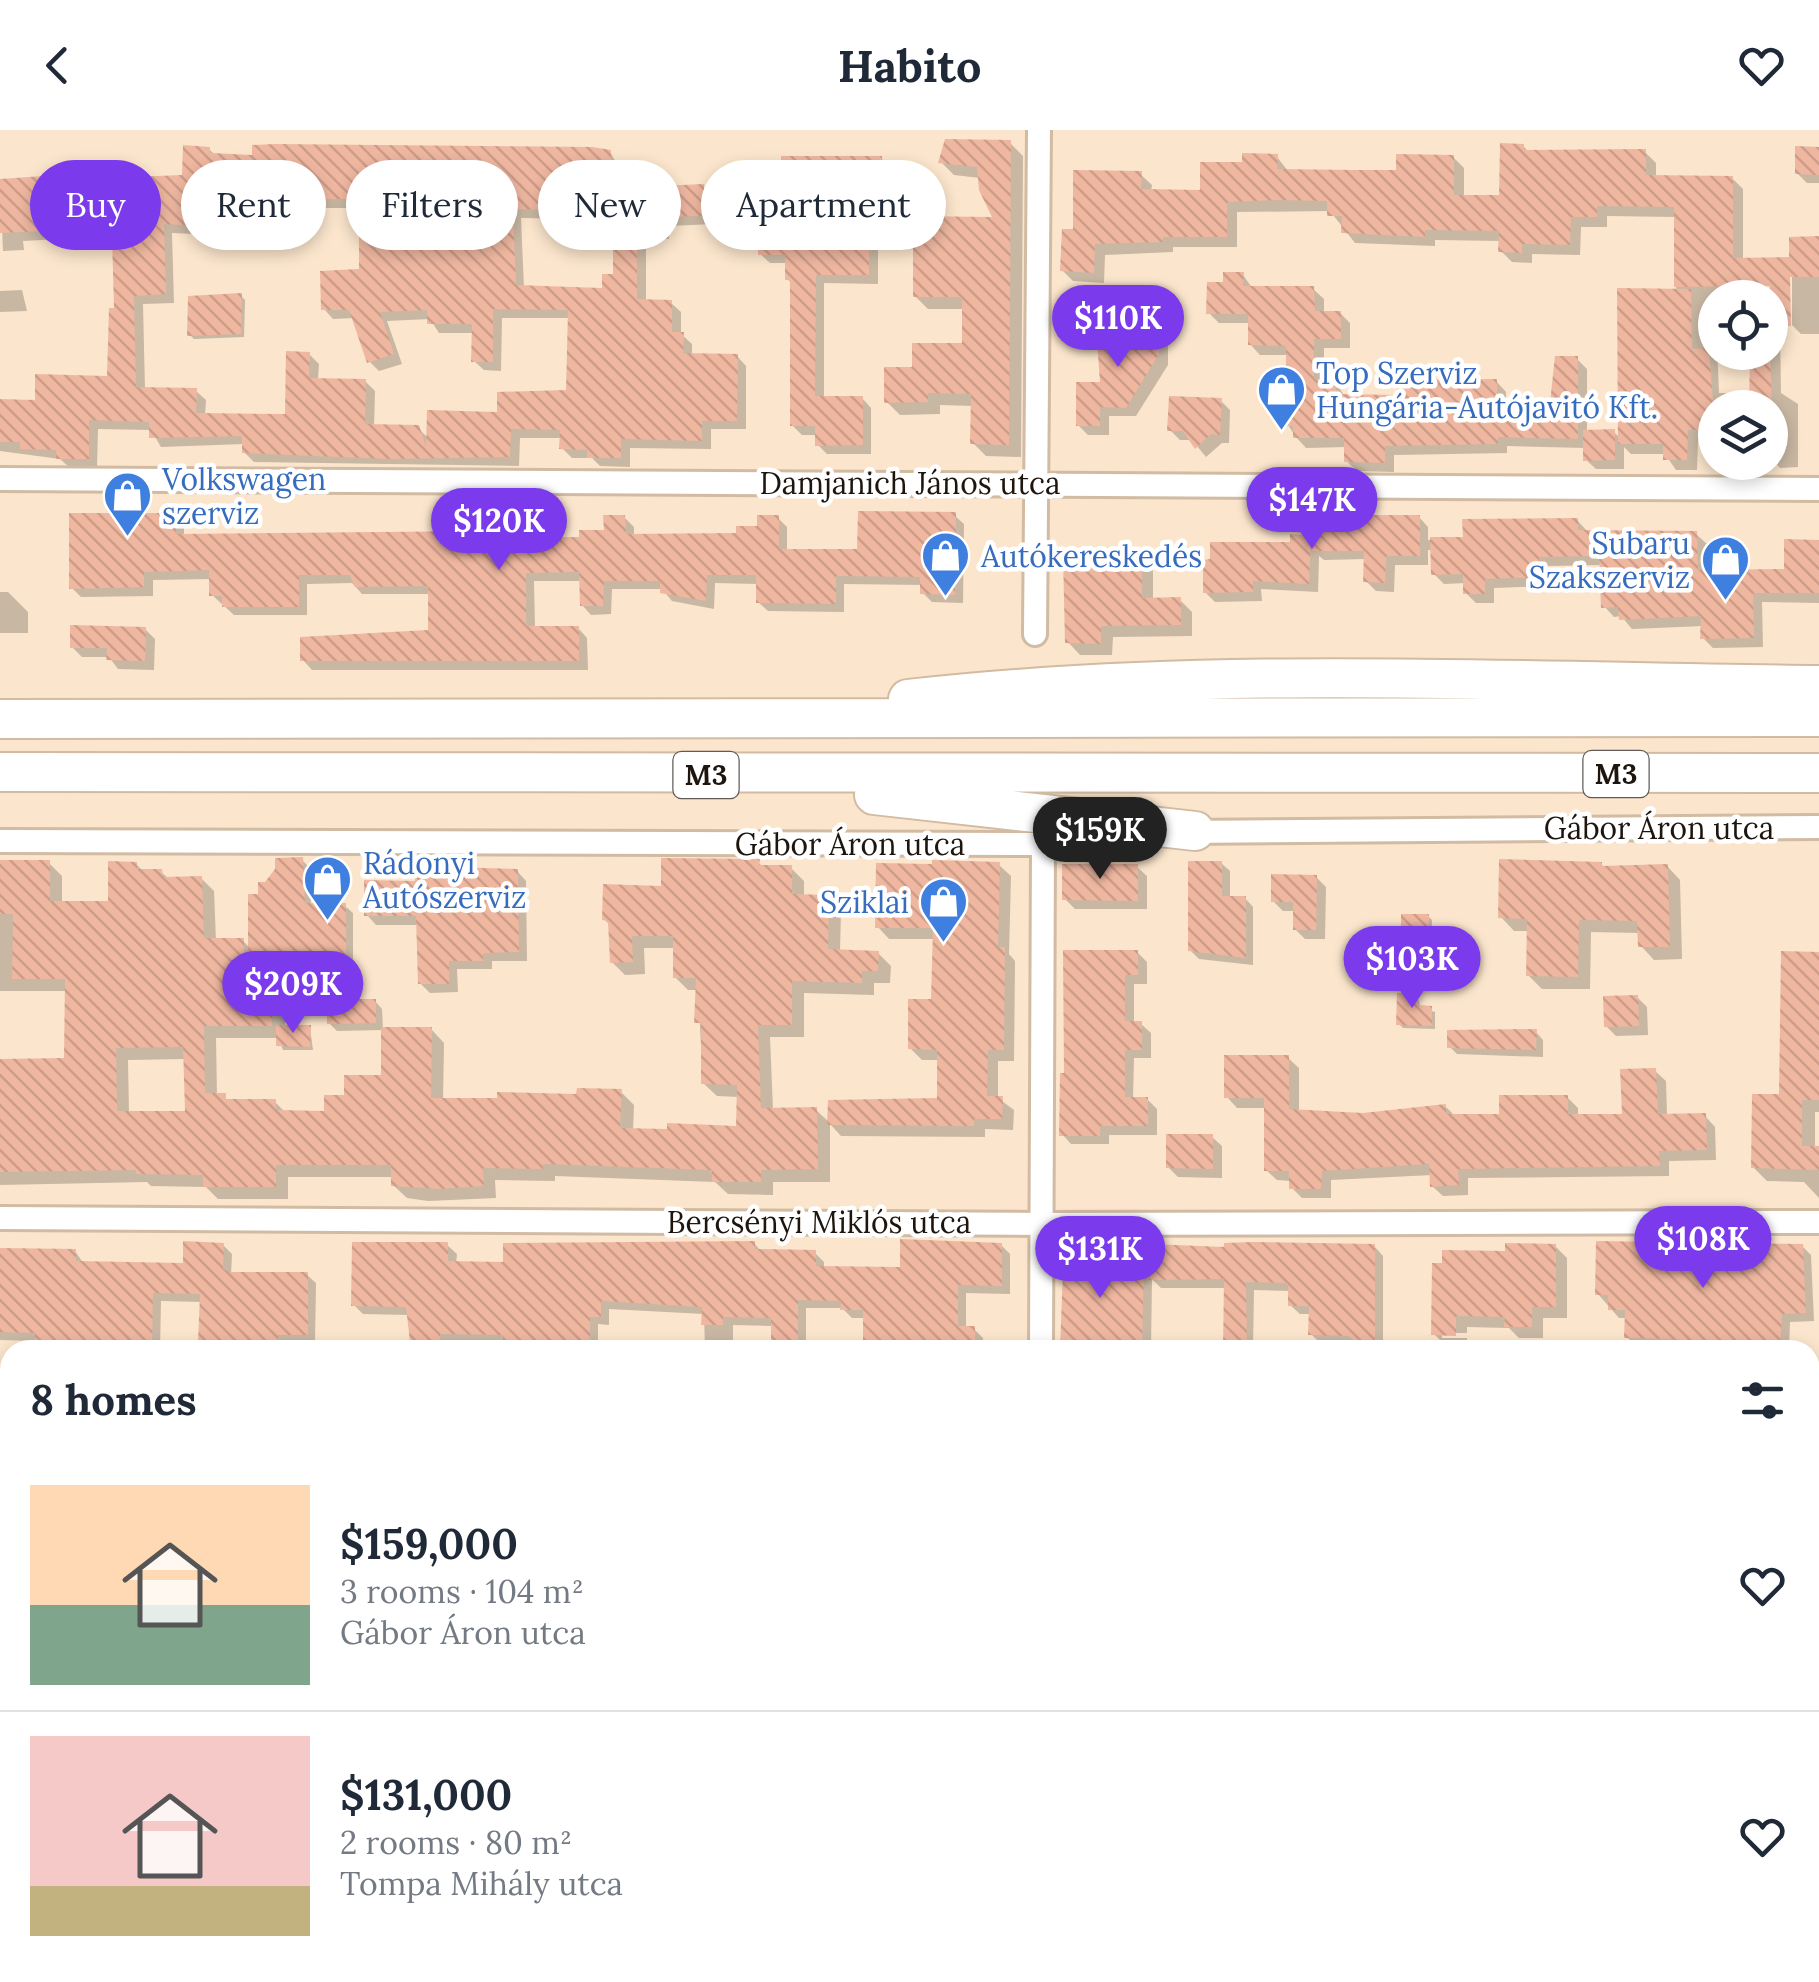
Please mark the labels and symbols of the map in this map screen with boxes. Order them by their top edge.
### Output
pin: $110K [1048,285,1188,370]
place label: Top Szerviz Hungária-Autójavitó Kft. [1316,354,1658,427]
shop icon: Top Szerviz Hungária-Autójavitó Kft. [1255,364,1307,432]
place label: Volkswagen szerviz [161,460,326,532]
street label: Damjanich János utca [760,464,1060,503]
pin: $147K [1242,467,1382,552]
shop icon: Volkswagen szerviz [101,470,153,538]
pin: $120K [429,488,569,573]
place label: Subaru Szakszerviz [1529,524,1690,596]
shop icon: Autókereskedés [920,530,972,598]
shop icon: Subaru Szakszerviz [1699,534,1751,602]
place label: Autókereskedés [980,537,1202,575]
road number: M3 [1584,751,1648,797]
road number: M3 [674,752,738,798]
pin: $159K [1030,797,1170,882]
street label: Gábor Áron utca [1544,809,1774,847]
street label: Gábor Áron utca [735,825,965,863]
place label: Rádonyi Autószerviz [362,844,526,916]
shop icon: Rádonyi Autószerviz [302,854,354,922]
shop icon: Sziklai [918,876,970,944]
place label: Sziklai [820,883,909,921]
pin: $103K [1342,926,1482,1011]
pin: $209K [223,951,363,1036]
street label: Bercsényi Miklós utca [667,1203,971,1242]
pin: $108K [1633,1206,1773,1291]
pin: $131K [1030,1216,1170,1301]

